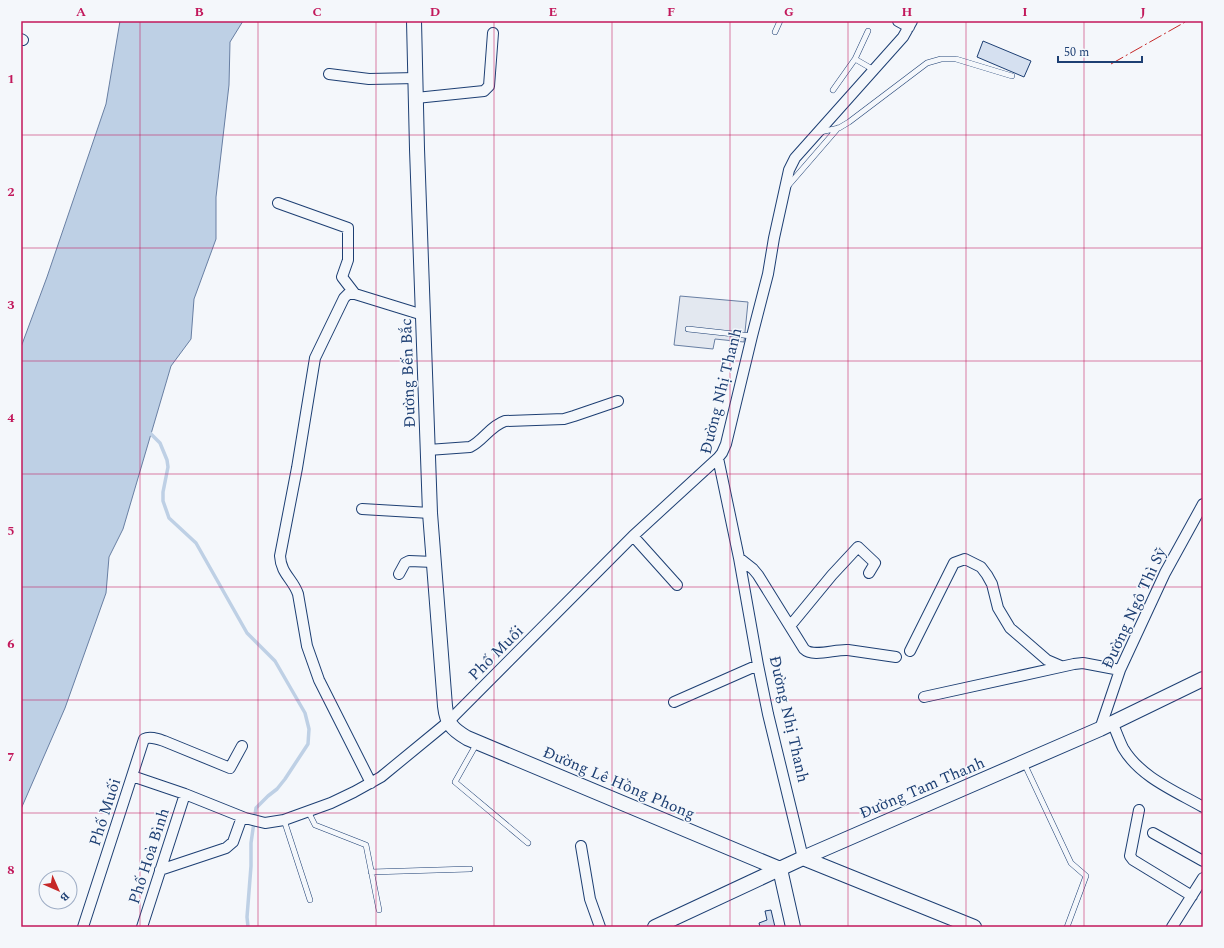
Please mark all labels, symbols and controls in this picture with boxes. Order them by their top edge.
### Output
text: A [76,2,86,22]
text: B [194,2,204,22]
text: C [312,2,322,22]
text: D [430,2,440,22]
text: E [549,2,558,22]
text: F [667,2,675,22]
text: G [784,2,794,22]
text: H [902,2,913,22]
text: I [1022,2,1028,22]
text: J [1140,2,1146,22]
scale bar [1058,38,1142,64]
text: 50 m [1064,43,1089,62]
text: 1 [7,69,15,89]
text: 2 [7,182,15,202]
text: 3 [7,295,15,315]
street label: Đường Bến Bắc [394,318,422,428]
street label: Đường Nhị Thanh [694,325,748,457]
text: 4 [7,408,15,428]
text: 5 [7,521,15,541]
street label: Đường Ngô Thì Sỹ [1095,542,1173,673]
street label: Phố Muối [463,620,529,686]
text: 6 [7,634,15,654]
street label: Đường Nhị Thanh [763,653,815,785]
street label: Đường Lê Hồng Phong [539,740,699,826]
text: 7 [7,747,15,767]
street label: Đường Tam Thanh [856,751,988,825]
street label: Phố Muối [83,775,127,849]
street label: Phố Hoà Bình [122,805,176,907]
text: 8 [7,860,15,880]
north arrow [38,870,78,910]
text: B [56,888,73,906]

